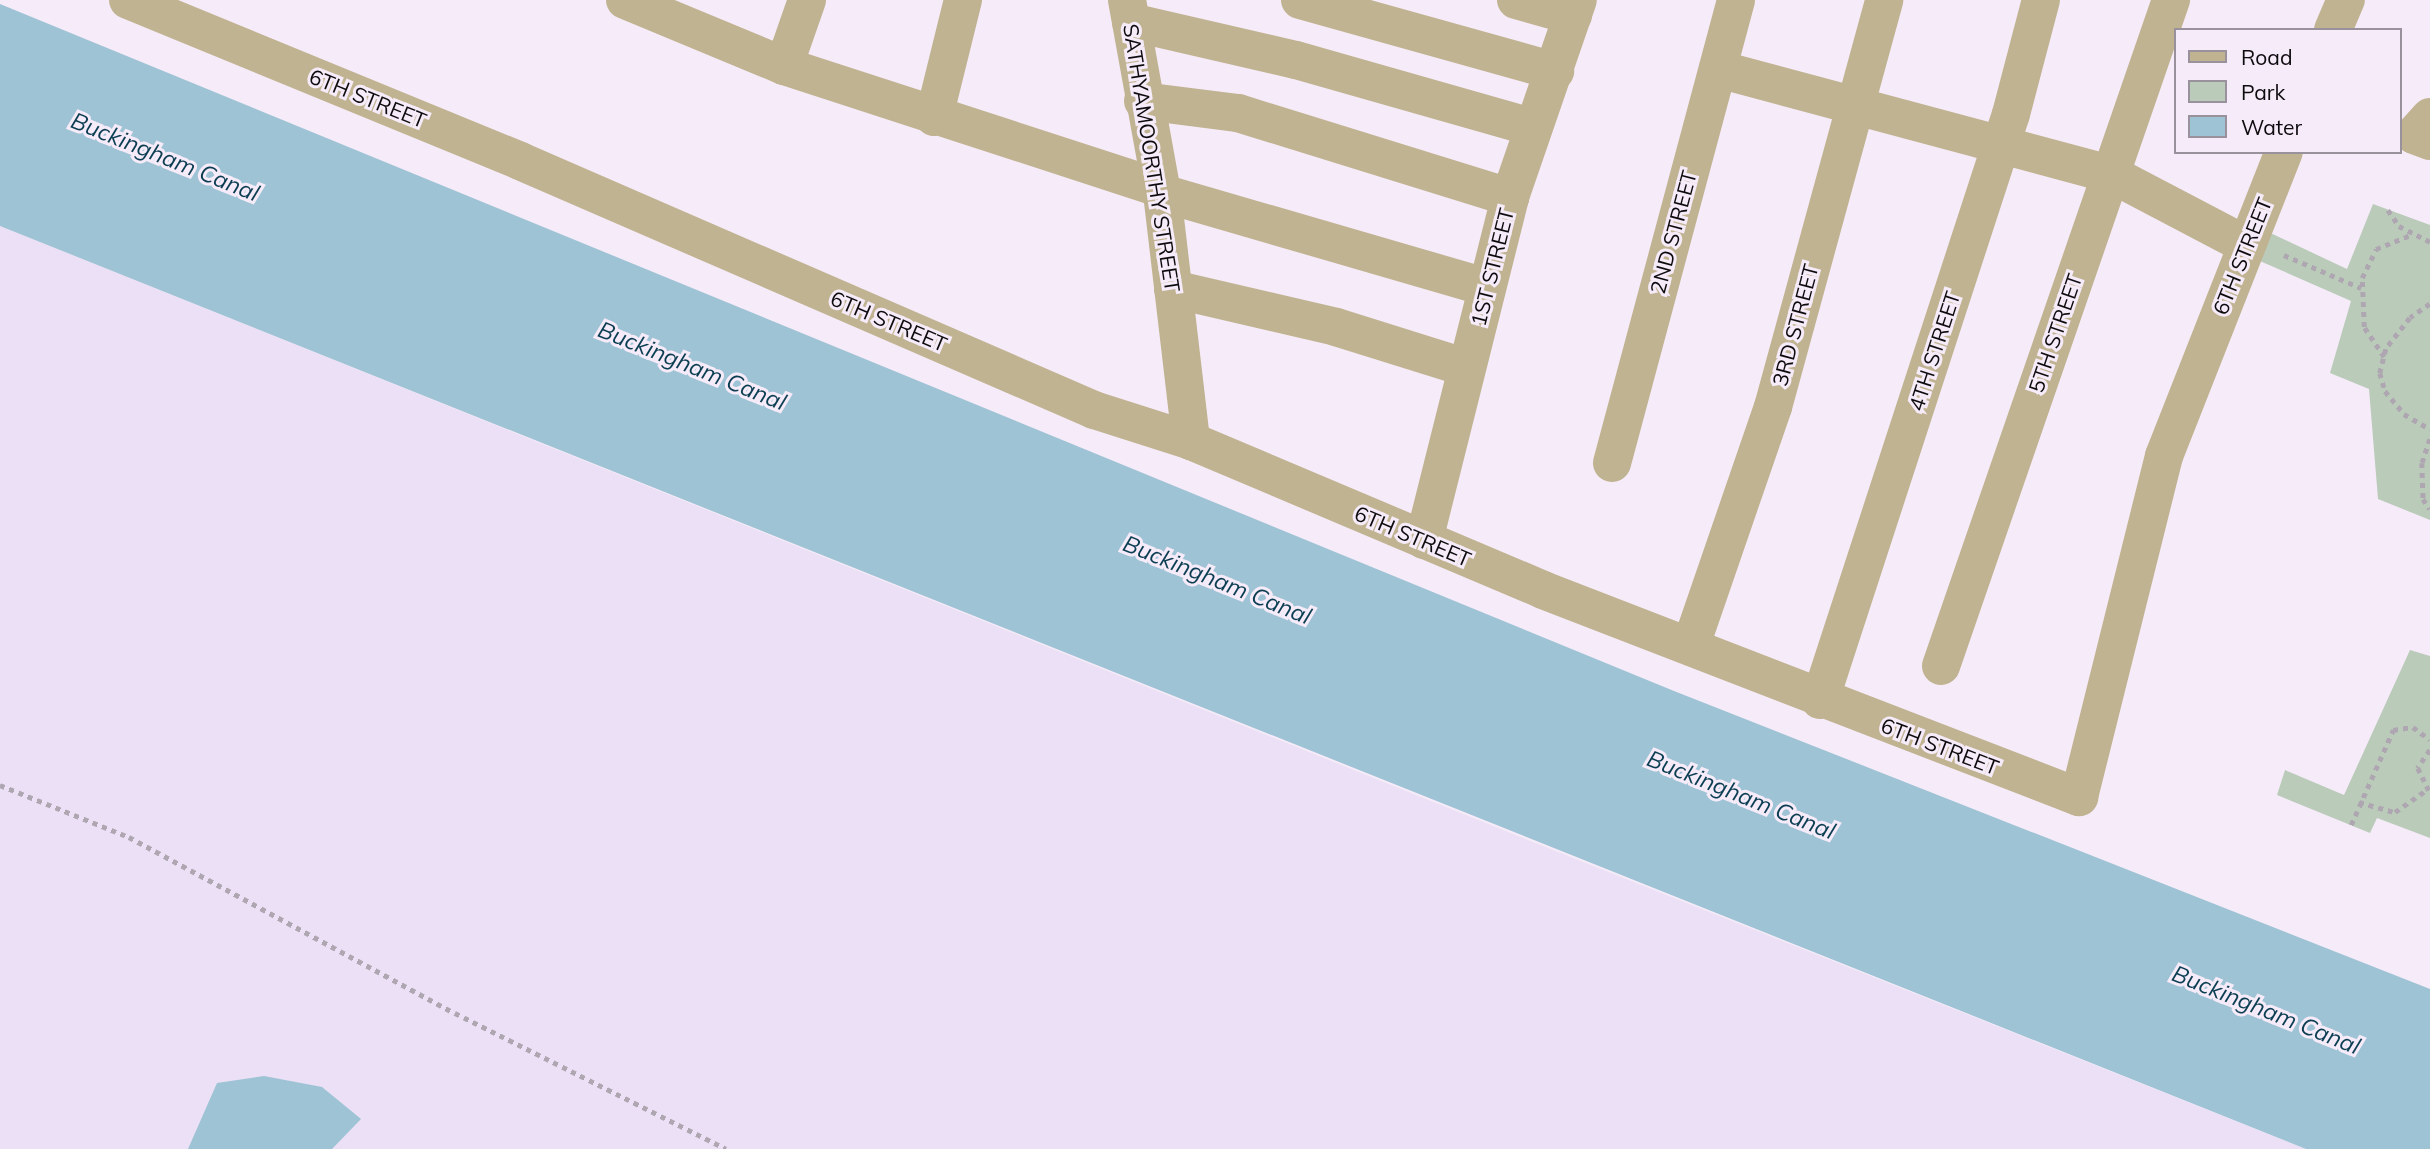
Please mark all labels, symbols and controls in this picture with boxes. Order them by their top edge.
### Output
street label: SATHYAMOORTHY STREET [1118,22,1186,294]
legend [2174,28,2402,154]
text: Road [2241,44,2292,70]
street label: 6TH STREET [306,63,430,133]
text: Park [2241,79,2285,105]
water label: Buckingham Canal [67,107,263,207]
text: Water [2241,114,2302,140]
street label: 2ND STREET [1644,168,1702,296]
street label: 6TH STREET [2207,194,2277,318]
street label: 1ST STREET [1465,205,1519,329]
street label: 3RD STREET [1767,261,1823,389]
street label: 5TH STREET [2023,270,2087,396]
street label: 6TH STREET [827,285,951,357]
street label: 4TH STREET [1903,288,1965,414]
water label: Buckingham Canal [594,316,790,416]
street label: 6TH STREET [1351,500,1475,572]
water label: Buckingham Canal [1119,530,1315,630]
street label: 6TH STREET [1878,712,2002,780]
water label: Buckingham Canal [1643,745,1839,845]
water label: Buckingham Canal [2168,960,2364,1060]

